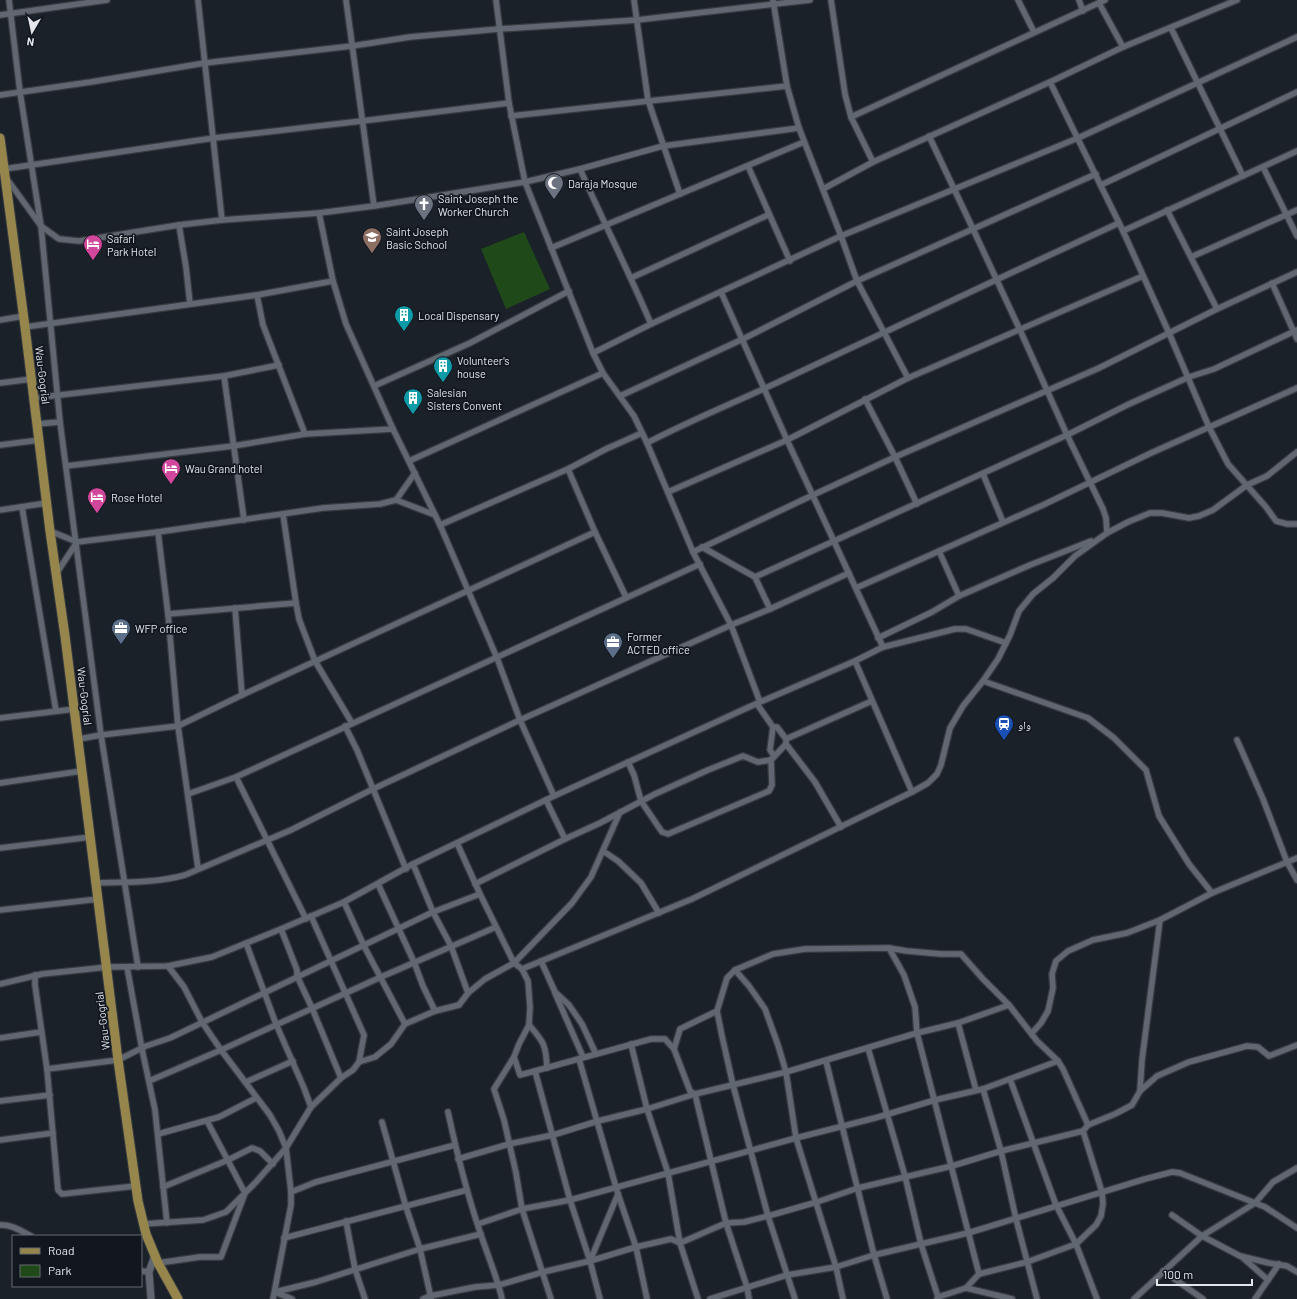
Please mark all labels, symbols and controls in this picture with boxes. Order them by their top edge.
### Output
north arrow [12,12,52,52]
text: N [26,35,35,49]
mosque icon: Daraja Mosque [543,172,565,200]
place label: Daraja Mosque [568,177,638,190]
place label: Saint Joseph the Worker Church [438,192,519,218]
church icon: Saint Joseph the Worker Church [413,193,435,221]
place label: Saint Joseph Basic School [386,225,449,251]
school or university icon: Saint Joseph Basic School [361,226,383,254]
place label: Safari Park Hotel [107,232,156,258]
hotel icon: Safari Park Hotel [82,233,104,261]
building icon: Local Dispensary [393,304,415,332]
place label: Local Dispensary [418,309,499,322]
street label: Wau-Gogrial [33,345,53,405]
place label: Volunteer's house [457,354,510,380]
building icon: Volunteer's house [432,355,454,383]
place label: Salesian Sisters Convent [427,386,502,412]
building icon: Salesian Sisters Convent [402,387,424,415]
hotel icon: Wau Grand hotel [160,457,182,485]
place label: Wau Grand hotel [185,462,262,475]
hotel icon: Rose Hotel [86,486,108,514]
place label: Rose Hotel [111,491,162,504]
office icon: WFP office [110,617,132,645]
place label: WFP office [135,622,187,635]
place label: Former ACTED office [627,630,690,656]
office icon: Former ACTED office [602,631,624,659]
street label: Wau-Gogrial [75,666,95,726]
station icon: واو [993,713,1015,741]
place label: واو [1018,718,1031,731]
street label: Wau-Gogrial [92,991,112,1051]
legend [12,1235,142,1287]
text: Road [48,1243,75,1257]
scale bar [1157,1261,1252,1287]
text: Park [48,1263,72,1277]
text: 100 m [1163,1267,1193,1281]

